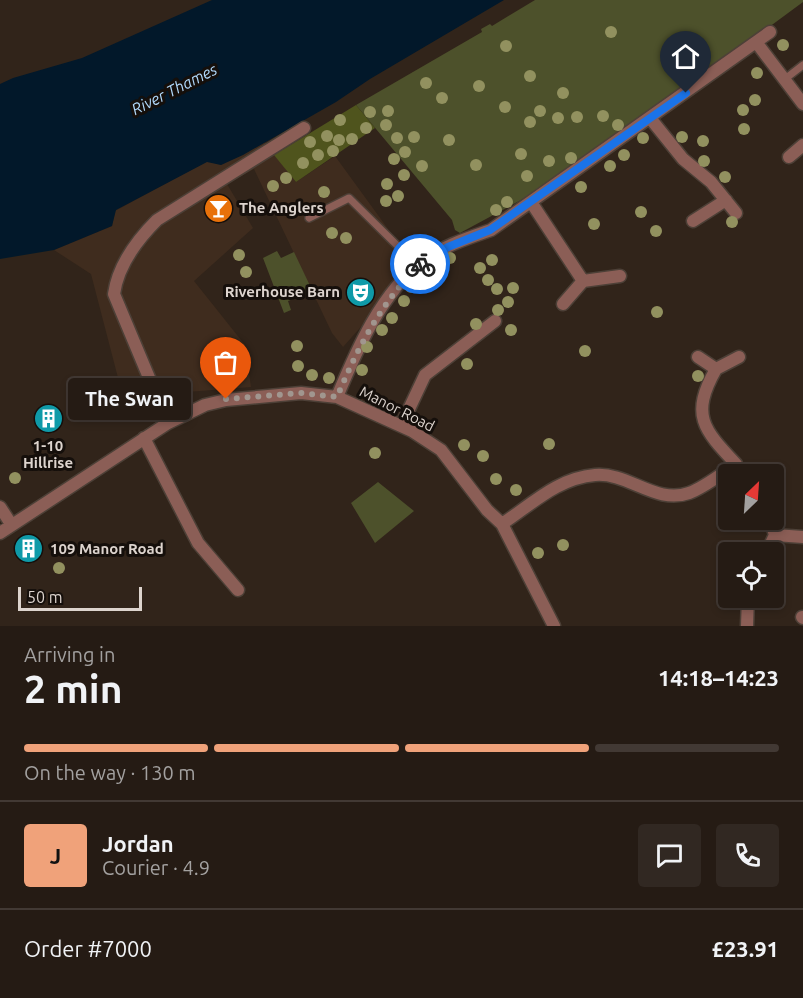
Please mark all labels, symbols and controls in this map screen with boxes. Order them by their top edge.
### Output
pin [660,31,711,93]
icon: home [669,40,702,73]
water label: River Thames [128,60,220,118]
bar icon: The Anglers [202,192,234,224]
place label: The Anglers [239,199,324,216]
courier [390,234,450,294]
icon: bike [404,248,437,281]
theatre icon: Riverhouse Barn [345,276,377,308]
place label: Riverhouse Barn [225,283,340,300]
pin [200,337,251,399]
icon: bag [209,346,242,379]
callout: The Swan [67,378,190,420]
street label: Manor Road [357,382,438,435]
text: The Swan [85,387,174,410]
building icon: 1-10 Hillrise [32,403,64,435]
place label: 1-10 Hillrise [23,437,73,471]
north arrow [718,464,784,530]
map controls [718,464,784,608]
building icon: 109 Manor Road [13,533,45,565]
place label: 109 Manor Road [50,540,164,557]
button: locate [718,542,784,608]
scale bar [18,584,142,612]
text: 50 m [27,588,63,606]
text: Arriving in [24,643,115,666]
text: 14:18–14:23 [658,665,779,690]
text: 2 min [24,667,123,710]
text: On the way · 130 m [24,761,196,784]
button: chat [638,824,701,887]
button: phone [716,824,779,887]
text: Jordan [102,831,174,856]
text: J [50,843,61,868]
text: Courier · 4.9 [102,856,210,879]
text: Order #7000 [24,936,152,961]
text: £23.91 [712,936,779,961]

